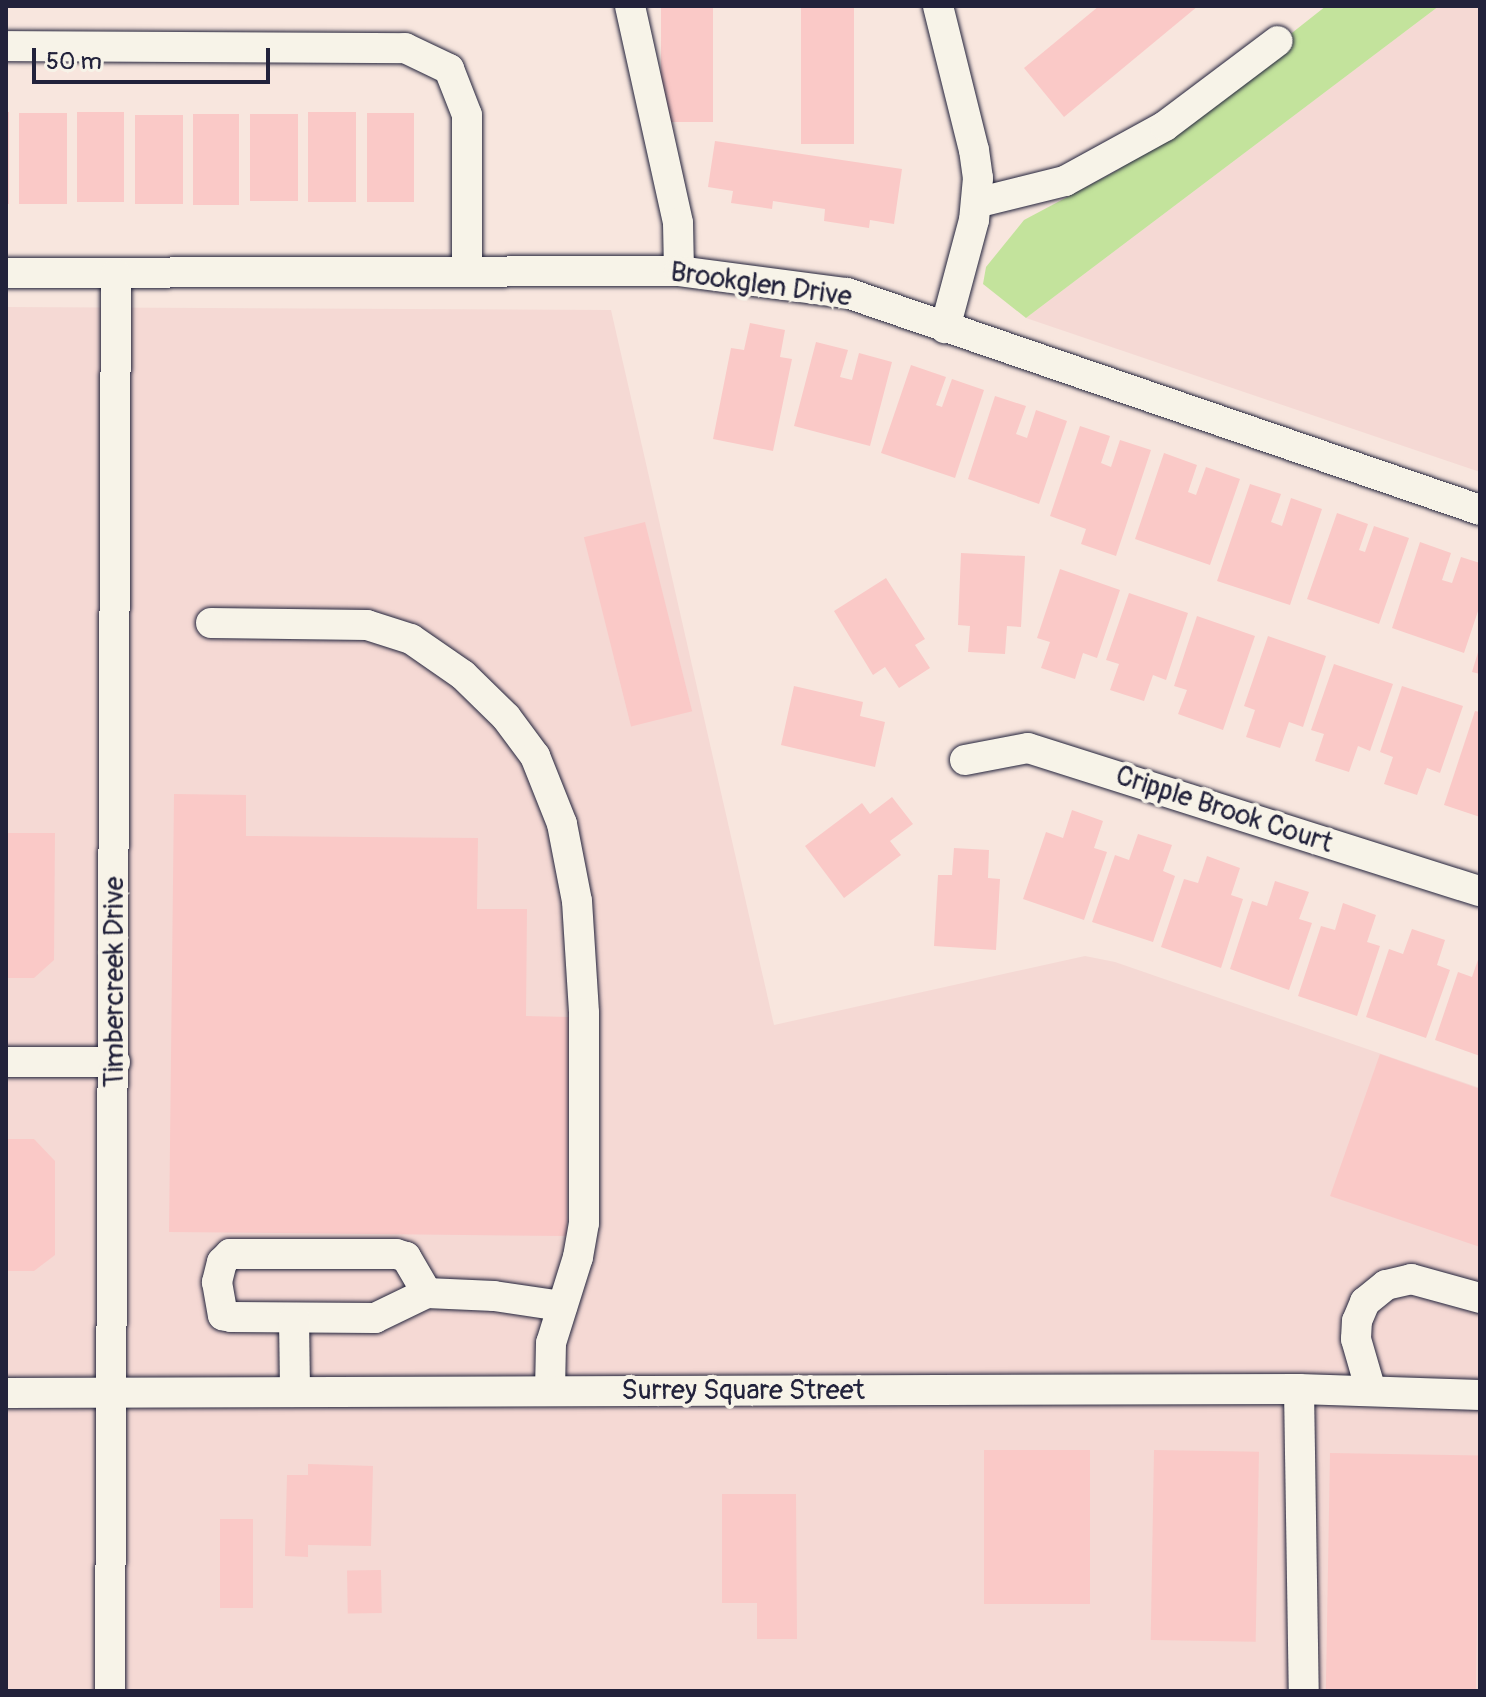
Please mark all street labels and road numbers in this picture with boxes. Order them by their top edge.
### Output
street label: Brookglen Drive [668,256,854,314]
street label: Cripple Brook Court [1111,759,1337,861]
street label: Timbercreek Drive [98,876,132,1088]
street label: Surrey Square Street [621,1374,865,1408]

